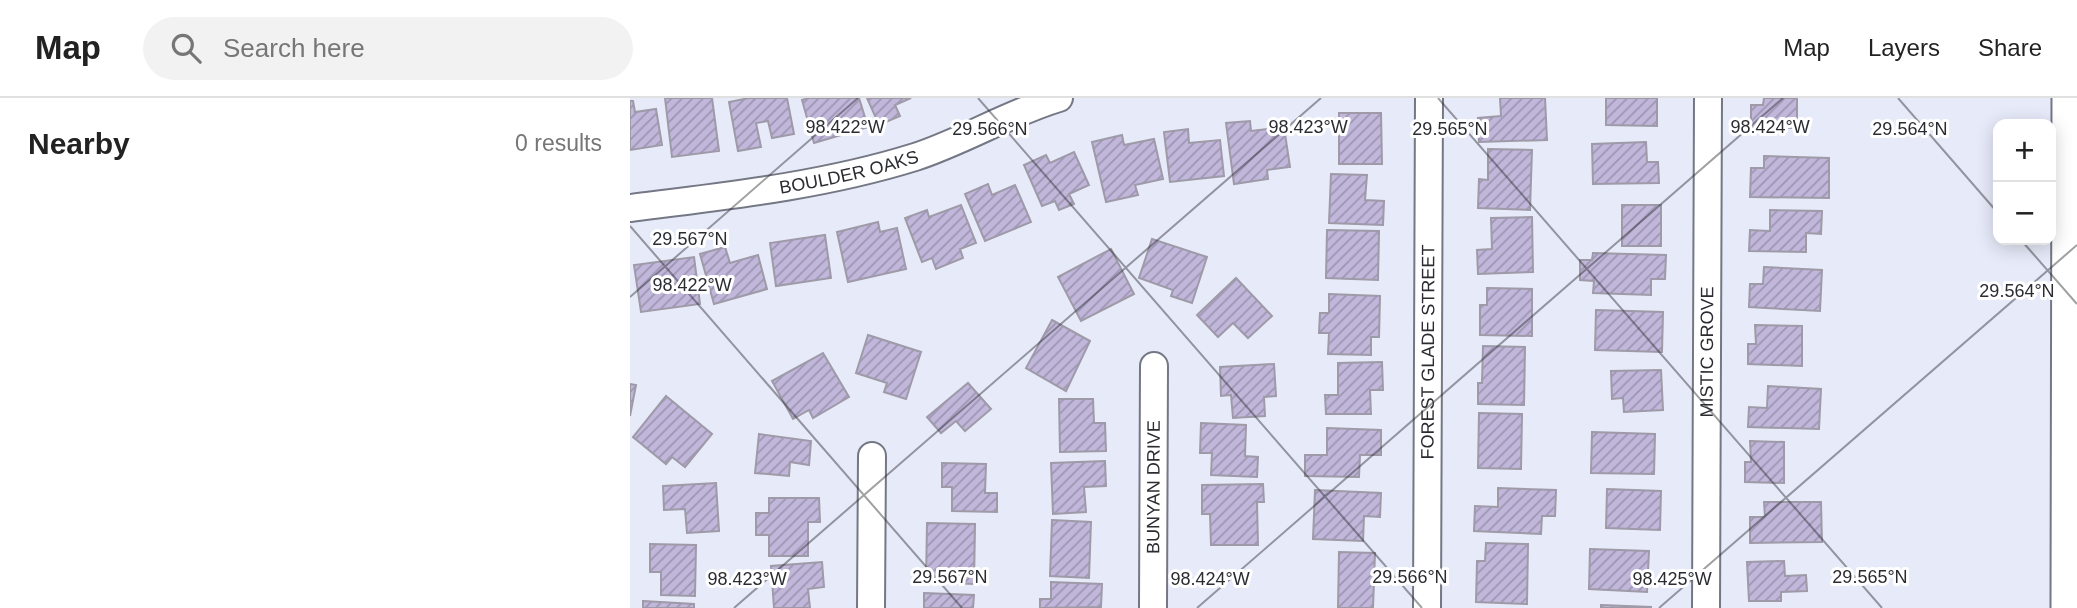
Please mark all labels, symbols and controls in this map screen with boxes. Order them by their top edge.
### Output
search box [143,17,633,80]
text: Map [35,29,101,66]
icon: search [167,29,205,67]
text: Search here [223,33,365,63]
text: Map [1783,34,1830,61]
text: Layers [1868,34,1940,61]
text: Share [1978,34,2042,61]
text: 98.422°W [805,117,885,137]
text: 98.423°W [1268,117,1348,137]
text: 98.424°W [1730,117,1810,137]
text: 29.566°N [952,119,1028,139]
text: 29.565°N [1412,119,1488,139]
text: 29.564°N [1872,119,1948,139]
map controls [1993,119,2056,245]
button: + [1993,119,2056,182]
text: Nearby [28,127,130,160]
text: 0 results [515,130,602,156]
street label: BOULDER OAKS [778,147,921,198]
button: − [1993,182,2056,245]
text: 29.567°N [652,229,728,249]
street label: FOREST GLADE STREET [1418,245,1438,459]
text: 98.422°W [652,275,732,295]
text: 29.564°N [1979,281,2055,301]
street label: MISTIC GROVE [1697,286,1717,418]
street label: BUNYAN DRIVE [1143,420,1164,554]
text: 29.567°N [912,567,988,587]
text: 29.566°N [1372,567,1448,587]
text: 29.565°N [1832,567,1908,587]
text: 98.423°W [707,569,787,589]
text: 98.424°W [1170,569,1250,589]
text: 98.425°W [1632,569,1712,589]

